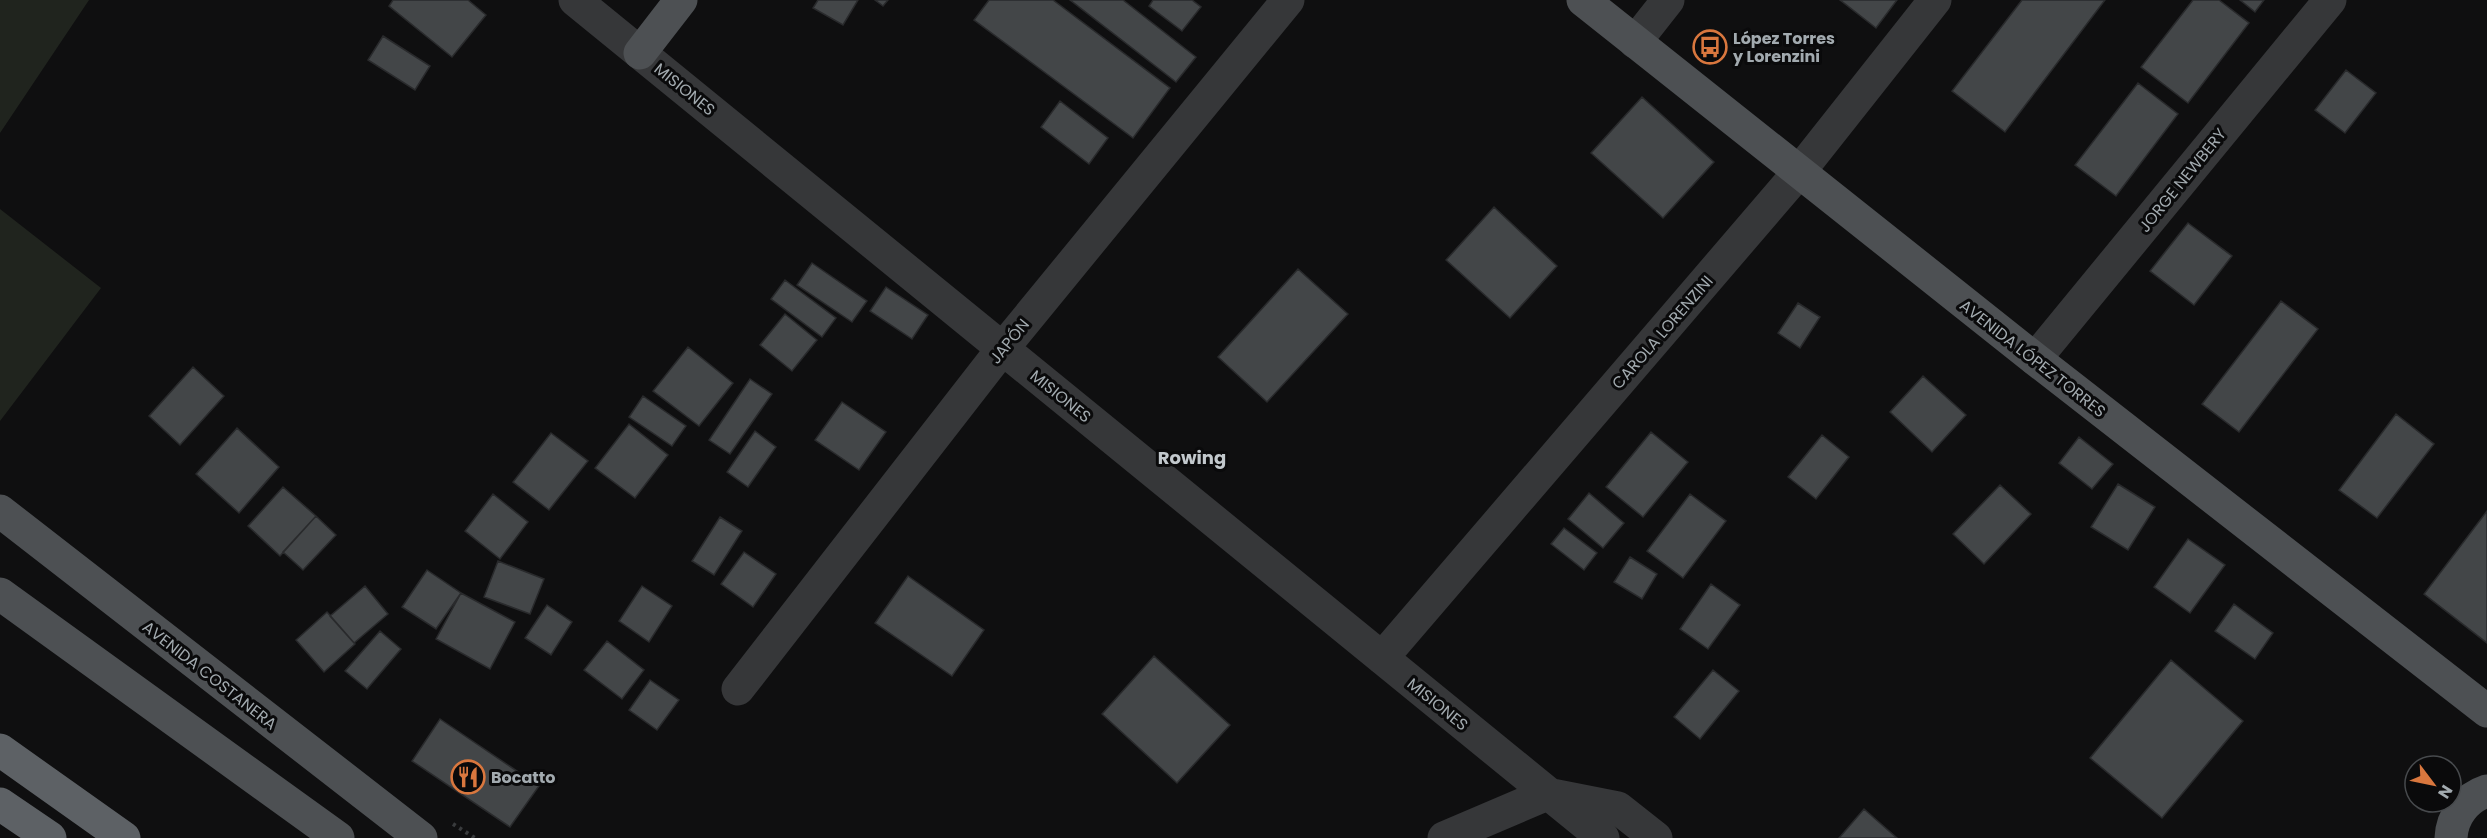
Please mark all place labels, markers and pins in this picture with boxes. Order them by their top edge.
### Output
place label: López Torres y Lorenzini [1732,27,1835,68]
bus stop icon: López Torres y Lorenzini [1692,29,1728,65]
restaurant icon: Bocatto [450,759,486,795]
place label: Bocatto [491,766,555,789]

